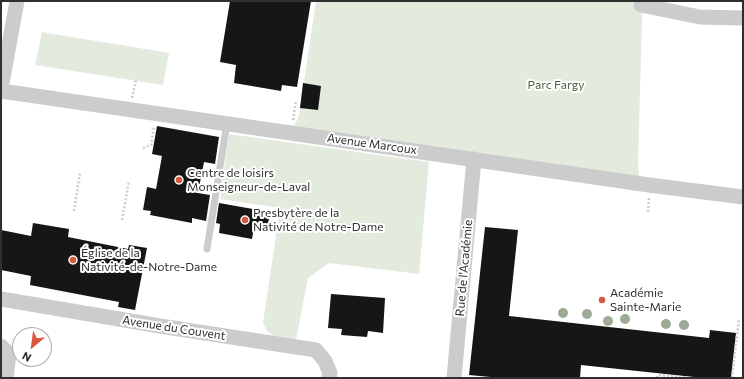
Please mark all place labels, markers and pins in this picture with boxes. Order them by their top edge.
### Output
place label: Centre de loisirs Monseigneur-de-Laval [187,166,310,194]
marker: Centre de loisirs Monseigneur-de-Laval [174,175,184,185]
place label: Presbytère de la Nativité de Notre-Dame [253,206,384,234]
marker: Presbytère de la Nativité de Notre-Dame [240,215,250,225]
place label: Église de la Nativité-de-Notre-Dame [81,246,217,274]
marker: Église de la Nativité-de-Notre-Dame [68,255,78,265]
place label: Académie Sainte-Marie [610,286,681,314]
marker: Académie Sainte-Marie [597,295,607,305]

